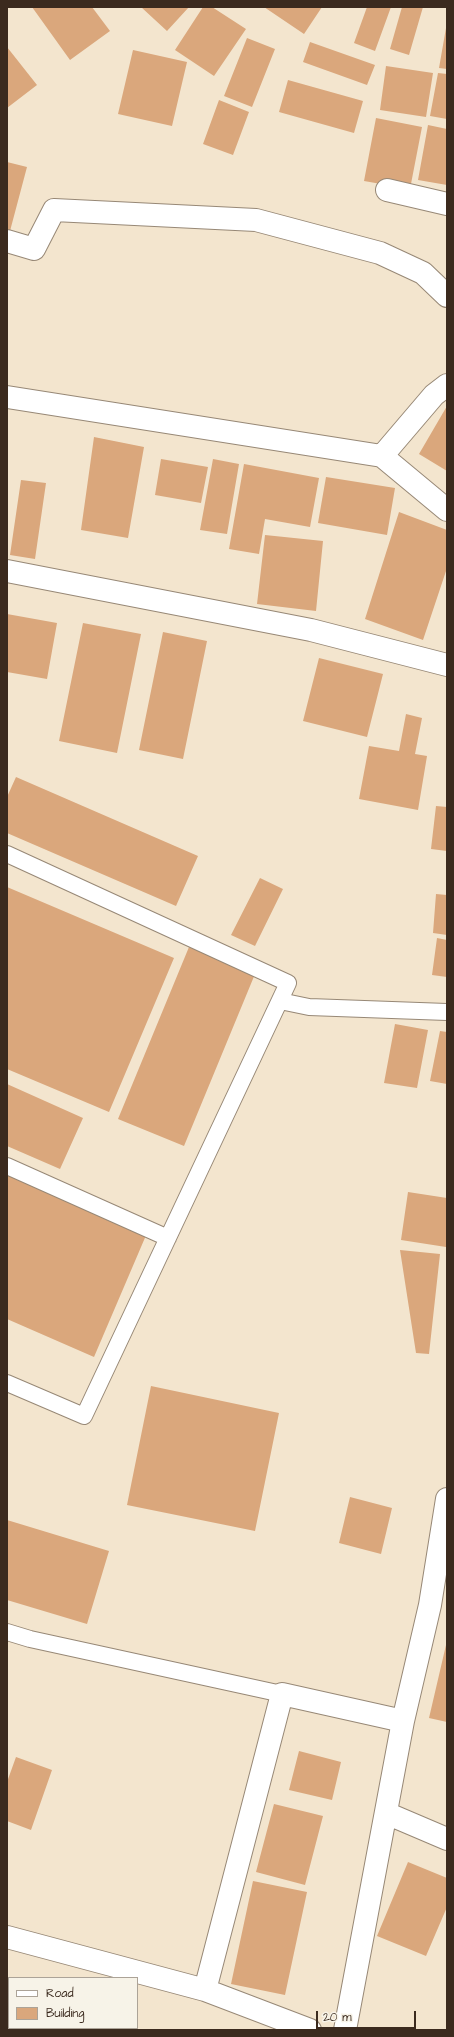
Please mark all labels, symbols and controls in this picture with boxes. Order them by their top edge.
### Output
legend [8,1977,138,2029]
text: Road [46,1985,74,2002]
scale bar [318,2003,418,2029]
text: Building [46,2005,84,2022]
text: 20 m [323,2009,352,2026]

